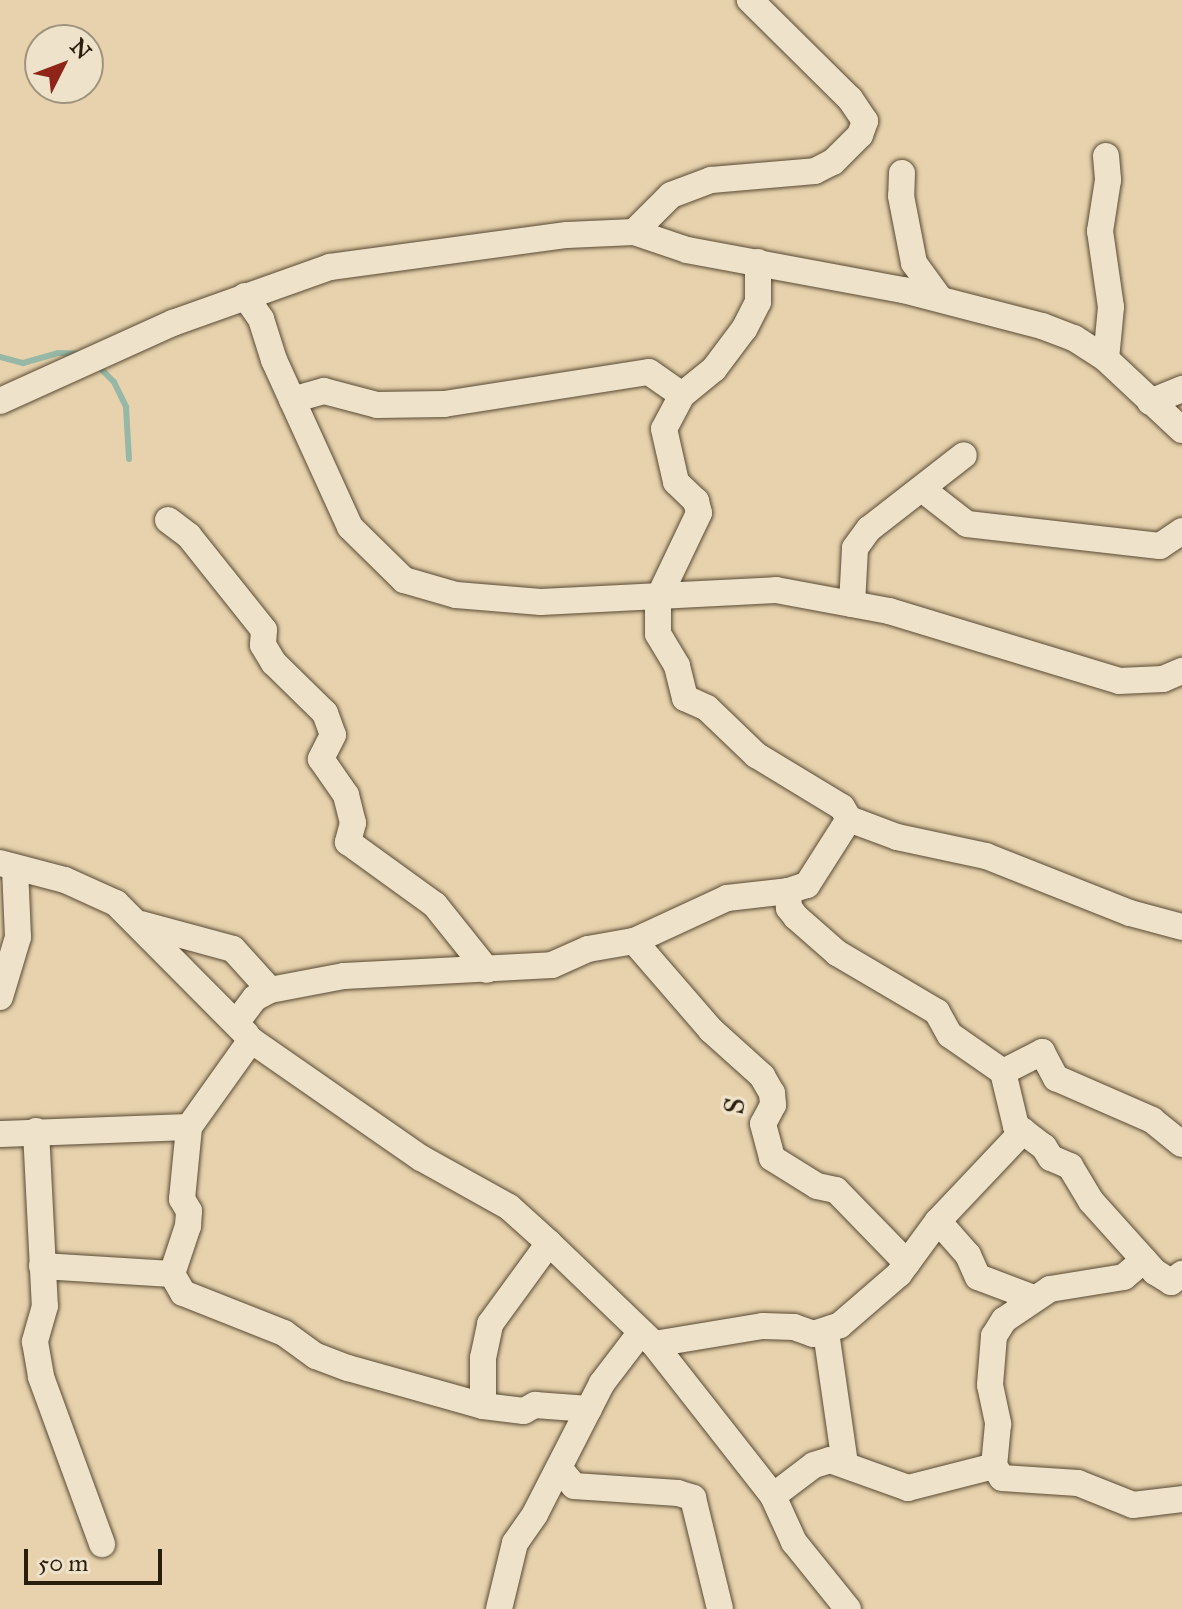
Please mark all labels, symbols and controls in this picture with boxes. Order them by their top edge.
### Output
north arrow [24,24,104,104]
text: N [64,33,97,65]
street label: S [717,1095,753,1117]
scale bar [28,1533,166,1583]
text: 50 m [38,1548,88,1578]

